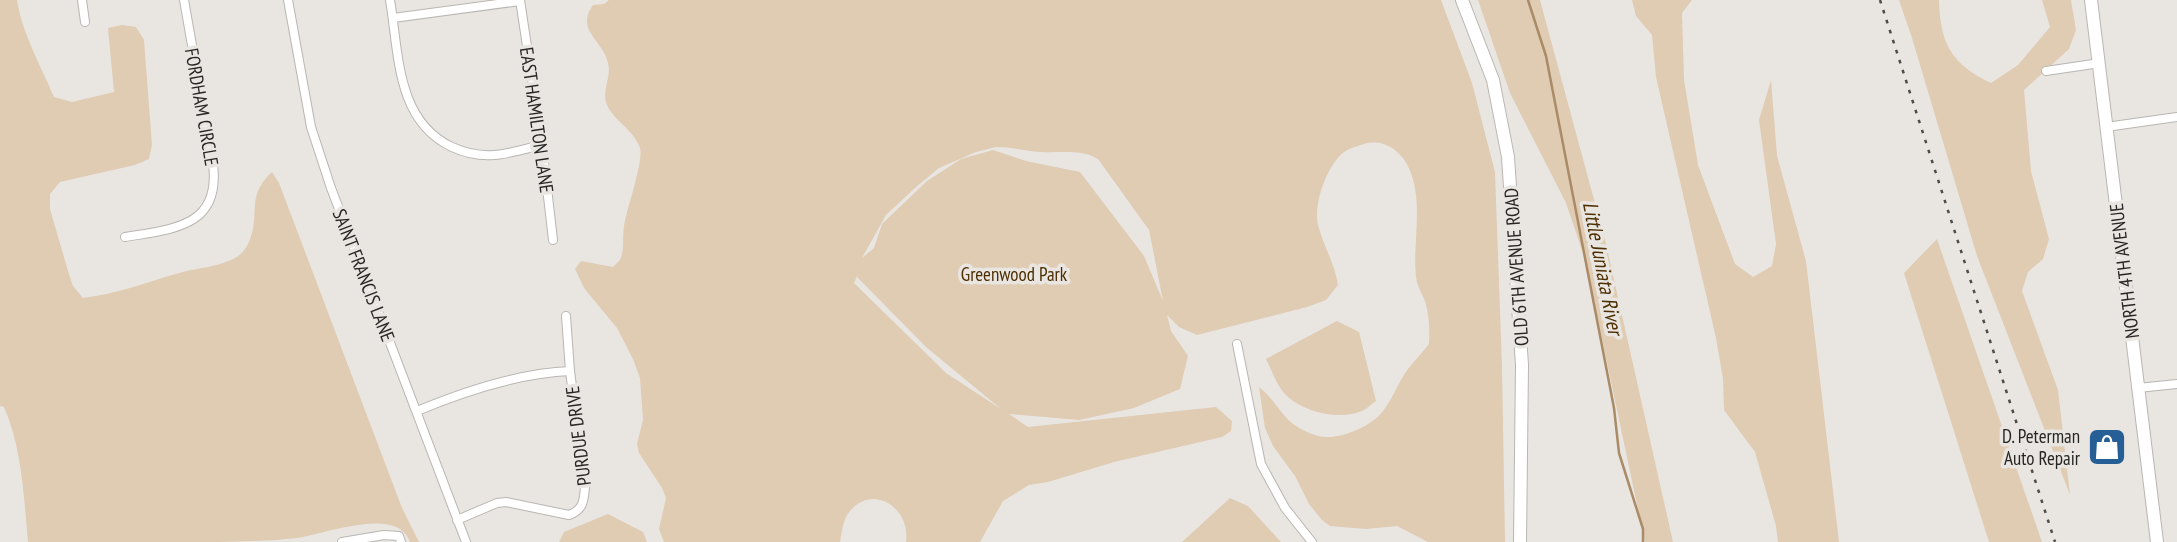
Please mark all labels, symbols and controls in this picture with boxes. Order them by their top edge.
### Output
street label: FORDHAM CIRCLE [180,46,224,168]
street label: EAST HAMILTON LANE [515,46,559,194]
street label: OLD 6TH AVENUE ROAD [1499,187,1533,347]
water label: Little Juniata River [1577,199,1630,340]
street label: NORTH 4TH AVENUE [2104,202,2144,340]
street label: SAINT FRANCIS LANE [328,205,400,345]
park label: Greenwood Park [961,262,1068,286]
street label: PURDUE DRIVE [560,385,596,487]
place label: D. Peterman Auto Repair [2002,424,2081,470]
shop icon: D. Peterman Auto Repair [2086,426,2128,468]

